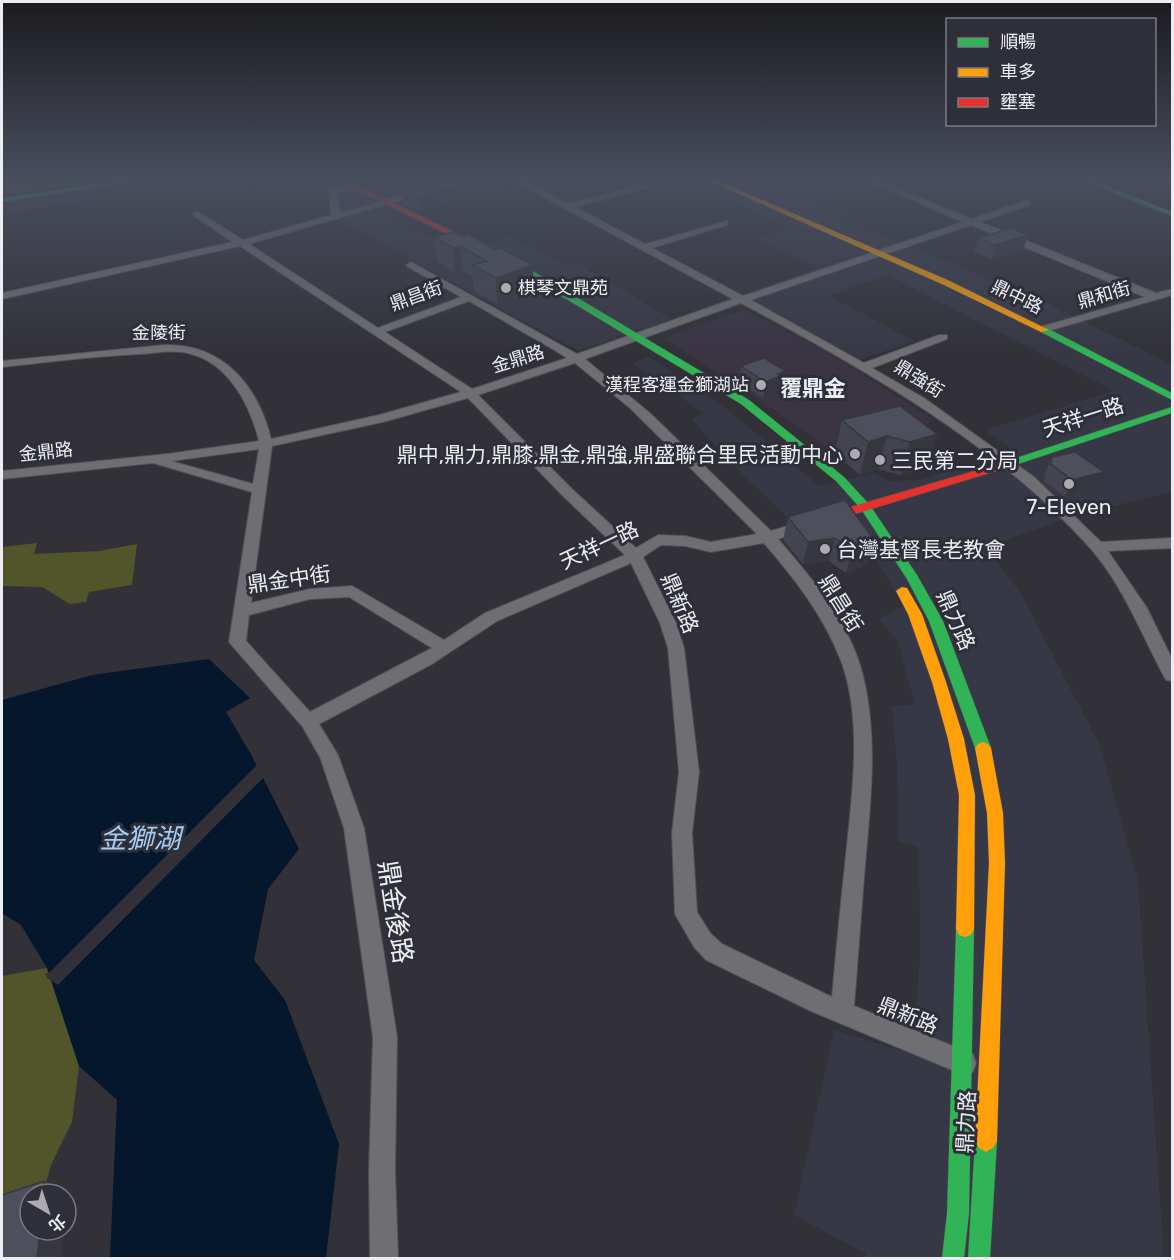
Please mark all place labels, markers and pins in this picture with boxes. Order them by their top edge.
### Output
place label: 棋琴文鼎苑 [518,277,608,299]
marker: 棋琴文鼎苑 [499,281,513,295]
place label: 漢程客運金獅湖站 [605,374,749,396]
marker: 漢程客運金獅湖站 [754,378,768,392]
place label: 鼎中,鼎力,鼎膝,鼎金,鼎強,鼎盛聯合里民活動中心 [397,442,843,467]
marker: 鼎中,鼎力,鼎膝,鼎金,鼎強,鼎盛聯合里民活動中心 [848,447,862,461]
place label: 三民第二分局 [892,448,1018,473]
marker: 三民第二分局 [873,453,887,467]
marker: 7-Eleven [1062,477,1076,491]
place label: 7-Eleven [1027,494,1112,519]
place label: 台灣基督長老教會 [837,537,1005,562]
marker: 台灣基督長老教會 [818,542,832,556]

